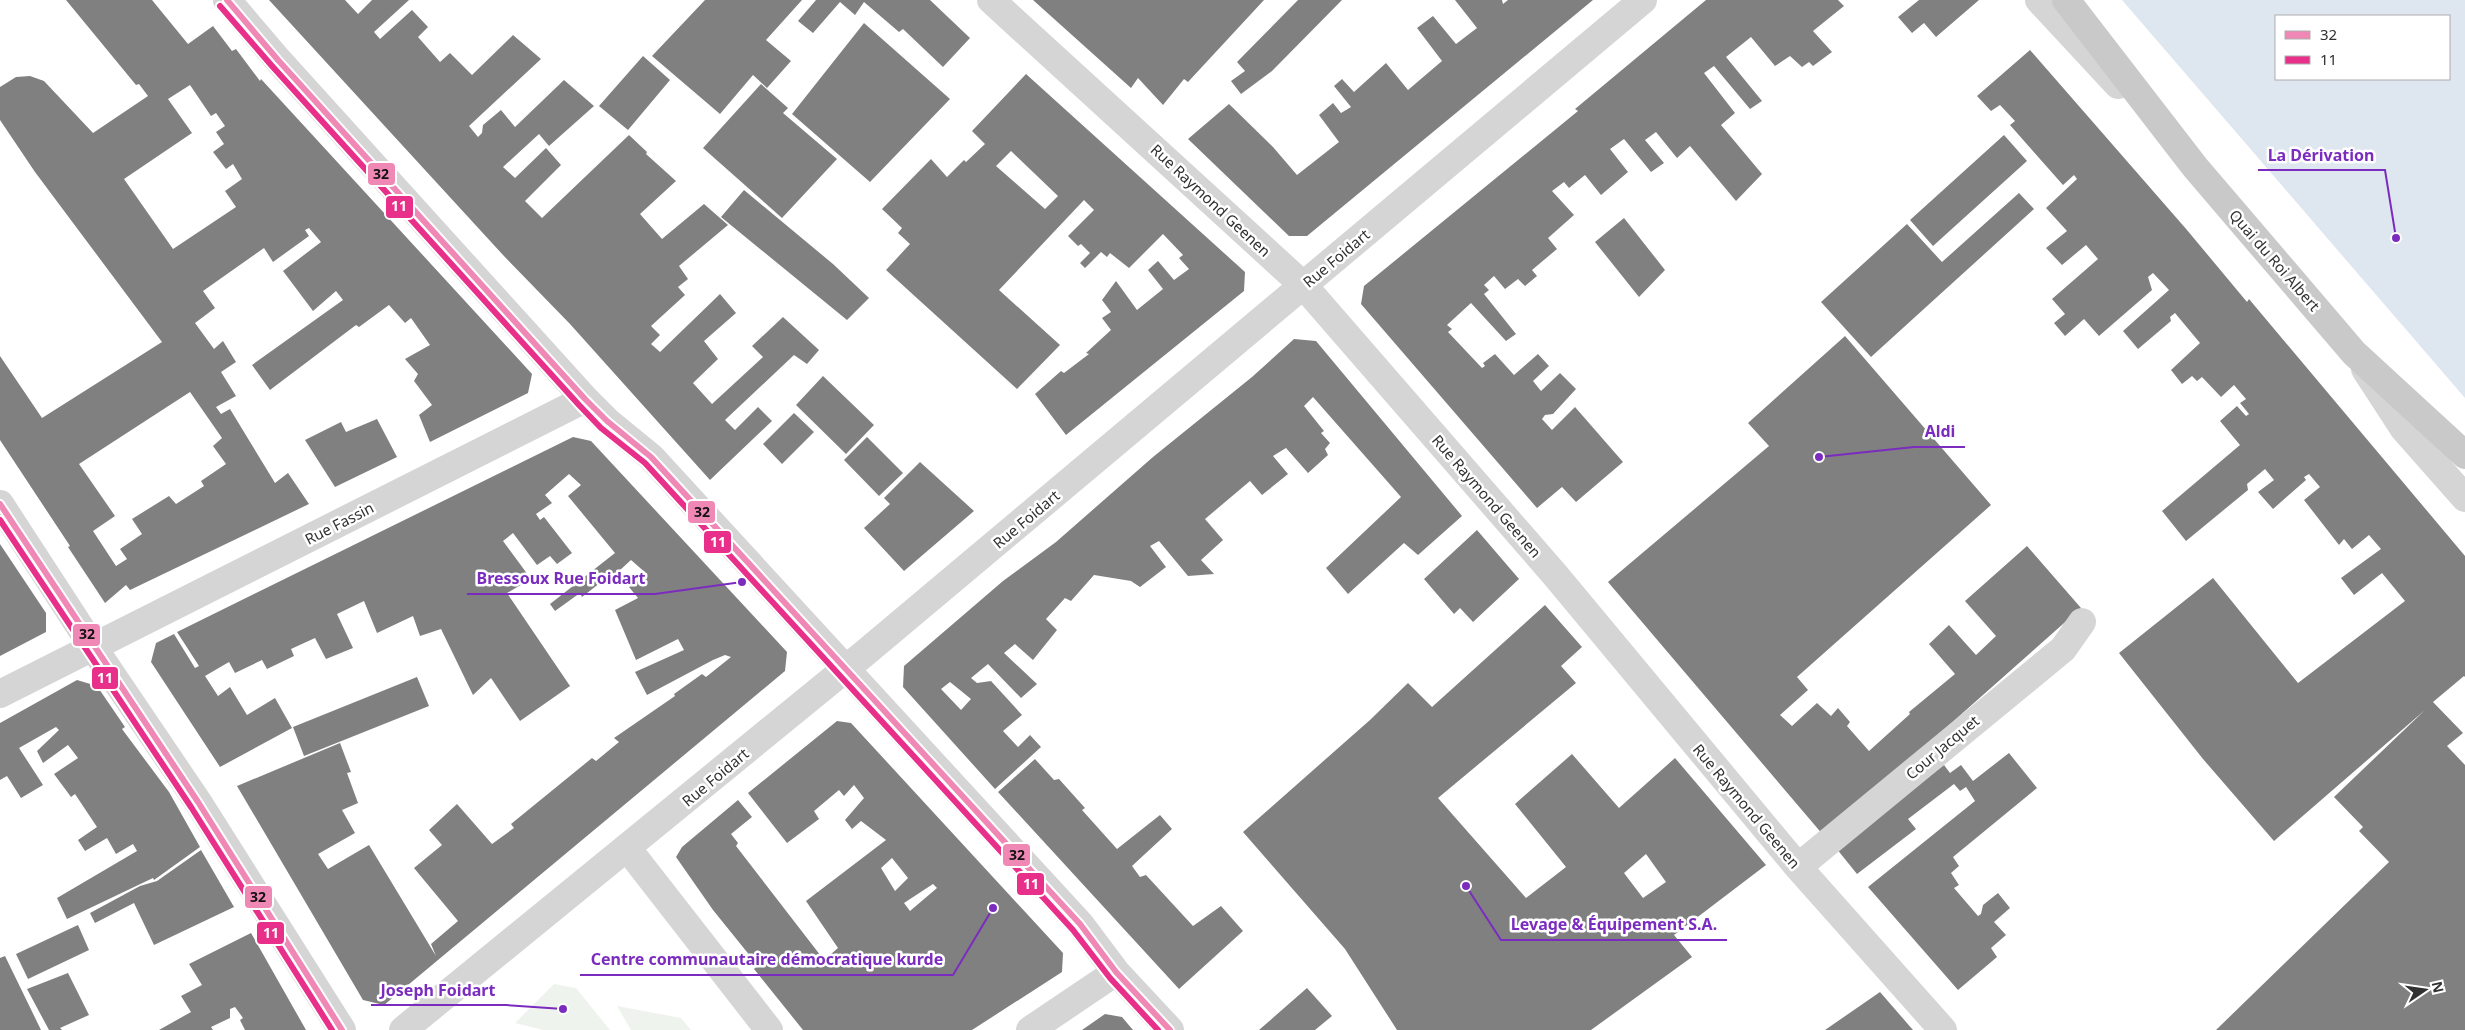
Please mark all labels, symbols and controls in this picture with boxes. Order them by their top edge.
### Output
legend [2275,15,2450,80]
text: 32 [2320,24,2337,44]
text: 11 [2320,49,2337,69]
street label: Rue Raymond Geenen [1147,139,1275,261]
callout: La Dérivation [2258,139,2385,170]
text: La Dérivation [2268,144,2374,166]
line badge: 32 [367,162,396,186]
text: 32 [373,164,389,183]
line badge: 11 [385,195,414,219]
text: 11 [391,196,407,215]
street label: Quai du Roi Albert [2225,205,2325,315]
street label: Rue Foidart [1299,224,1374,292]
callout: Aldi [1914,416,1965,447]
text: Aldi [1925,420,1955,442]
street label: Rue Raymond Geenen [1428,430,1546,562]
street label: Rue Foidart [989,485,1064,553]
street label: Rue Fassin [301,497,377,549]
line badge: 32 [687,500,716,524]
text: 32 [694,502,710,521]
line badge: 11 [703,530,732,554]
text: 11 [710,532,726,551]
callout: Bressoux Rue Foidart [467,563,655,594]
text: Bressoux Rue Foidart [477,567,645,589]
line badge: 32 [72,623,101,647]
text: 32 [79,624,95,643]
line badge: 11 [91,666,119,690]
text: 11 [97,668,113,687]
street label: Cour Jacquet [1901,710,1983,784]
street label: Rue Raymond Geenen [1689,740,1805,872]
street label: Rue Foidart [678,743,753,811]
line badge: 32 [1002,843,1031,867]
text: 32 [1009,845,1025,864]
line badge: 11 [1016,872,1045,896]
text: 11 [1023,874,1039,893]
line badge: 32 [244,885,273,909]
text: 32 [250,887,266,906]
callout: Levage & Équipement S.A. [1501,909,1727,940]
text: Levage & Équipement S.A. [1511,913,1717,935]
line badge: 11 [256,921,285,945]
text: 11 [263,923,279,942]
callout: Centre communautaire démocratique kurde [580,944,953,975]
text: Centre communautaire démocratique kurde [591,948,943,970]
north arrow [2400,965,2450,1015]
callout: Joseph Foidart [371,974,506,1005]
text: Joseph Foidart [379,979,496,1001]
text: N [2428,979,2449,995]

